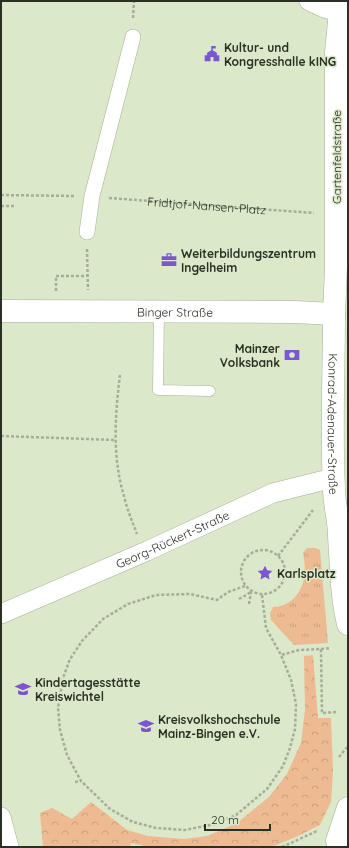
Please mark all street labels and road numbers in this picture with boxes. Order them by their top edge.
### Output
street label: Gartenfeldstraße [329,110,344,204]
street label: Fridtjof-Nansen-Platz [147,193,267,217]
street label: Binger Straße [137,304,213,319]
street label: Konrad-Adenauer-Straße [325,353,342,495]
street label: Georg-Rückert-Straße [113,507,232,571]

